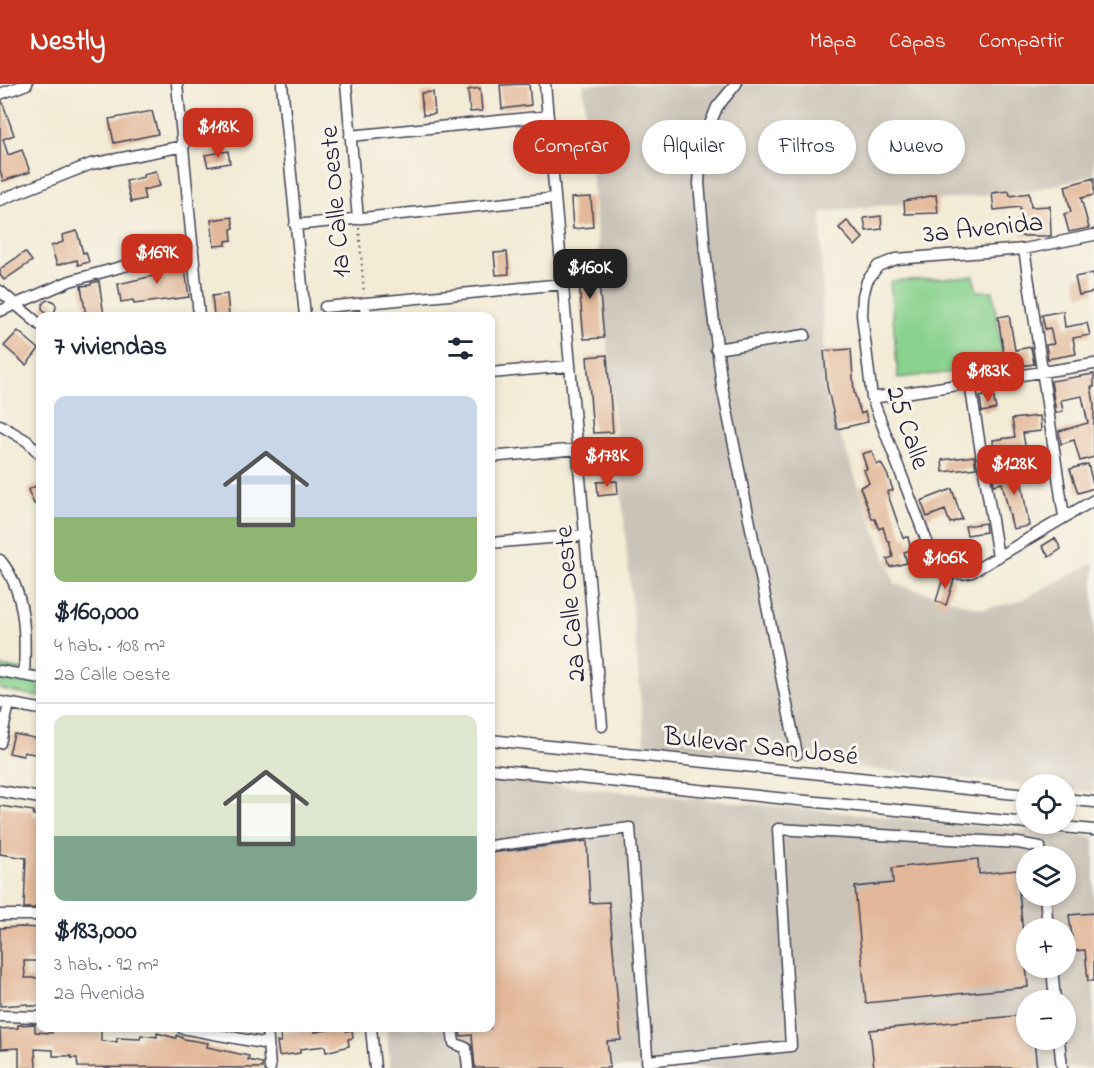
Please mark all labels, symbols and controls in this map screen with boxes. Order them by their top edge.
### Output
text: Nestly [30,22,105,63]
text: Mapa [809,27,856,57]
text: Capas [889,27,946,57]
text: Compartir [979,27,1064,57]
pin: $118K [176,108,260,159]
text: $118K [197,113,239,142]
chip: Comprar [513,120,630,174]
chip: Alquilar [642,120,746,174]
chip: Filtros [758,120,856,174]
chip: Nuevo [868,120,965,174]
street label: 1a Calle Oeste [310,123,363,279]
street label: 3a Avenida [921,204,1045,255]
pin: $169K [115,234,199,285]
text: $169K [136,239,178,268]
pin: $160K [548,249,632,300]
text: $160K [567,254,613,283]
text: 7 viviendas [54,329,167,367]
icon: filters [444,332,477,365]
pin: $183K [946,352,1030,403]
text: $183K [966,357,1010,386]
street label: 25 Calle [874,381,939,476]
icon: home [212,435,320,543]
pin: $178K [565,437,649,488]
text: $178K [585,442,629,471]
pin: $128K [972,445,1056,496]
text: $128K [991,450,1037,479]
street label: 2a Calle Oeste [545,523,598,684]
pin: $106K [903,539,987,590]
text: $106K [922,544,968,573]
text: $160,000 [54,594,139,632]
text: 4 hab. · 108 m² [54,632,165,661]
text: 2a Calle Oeste [54,661,170,690]
street label: Bulevar San José [661,718,861,777]
icon: home [212,754,320,862]
map controls [1016,774,1076,1050]
button: locate [1016,774,1076,834]
button: layers [1016,846,1076,906]
text: $183,000 [54,913,137,951]
button: + [1016,918,1076,978]
text: 3 hab. · 92 m² [54,951,159,980]
text: 2a Avenida [54,980,145,1009]
button: − [1016,990,1076,1050]

